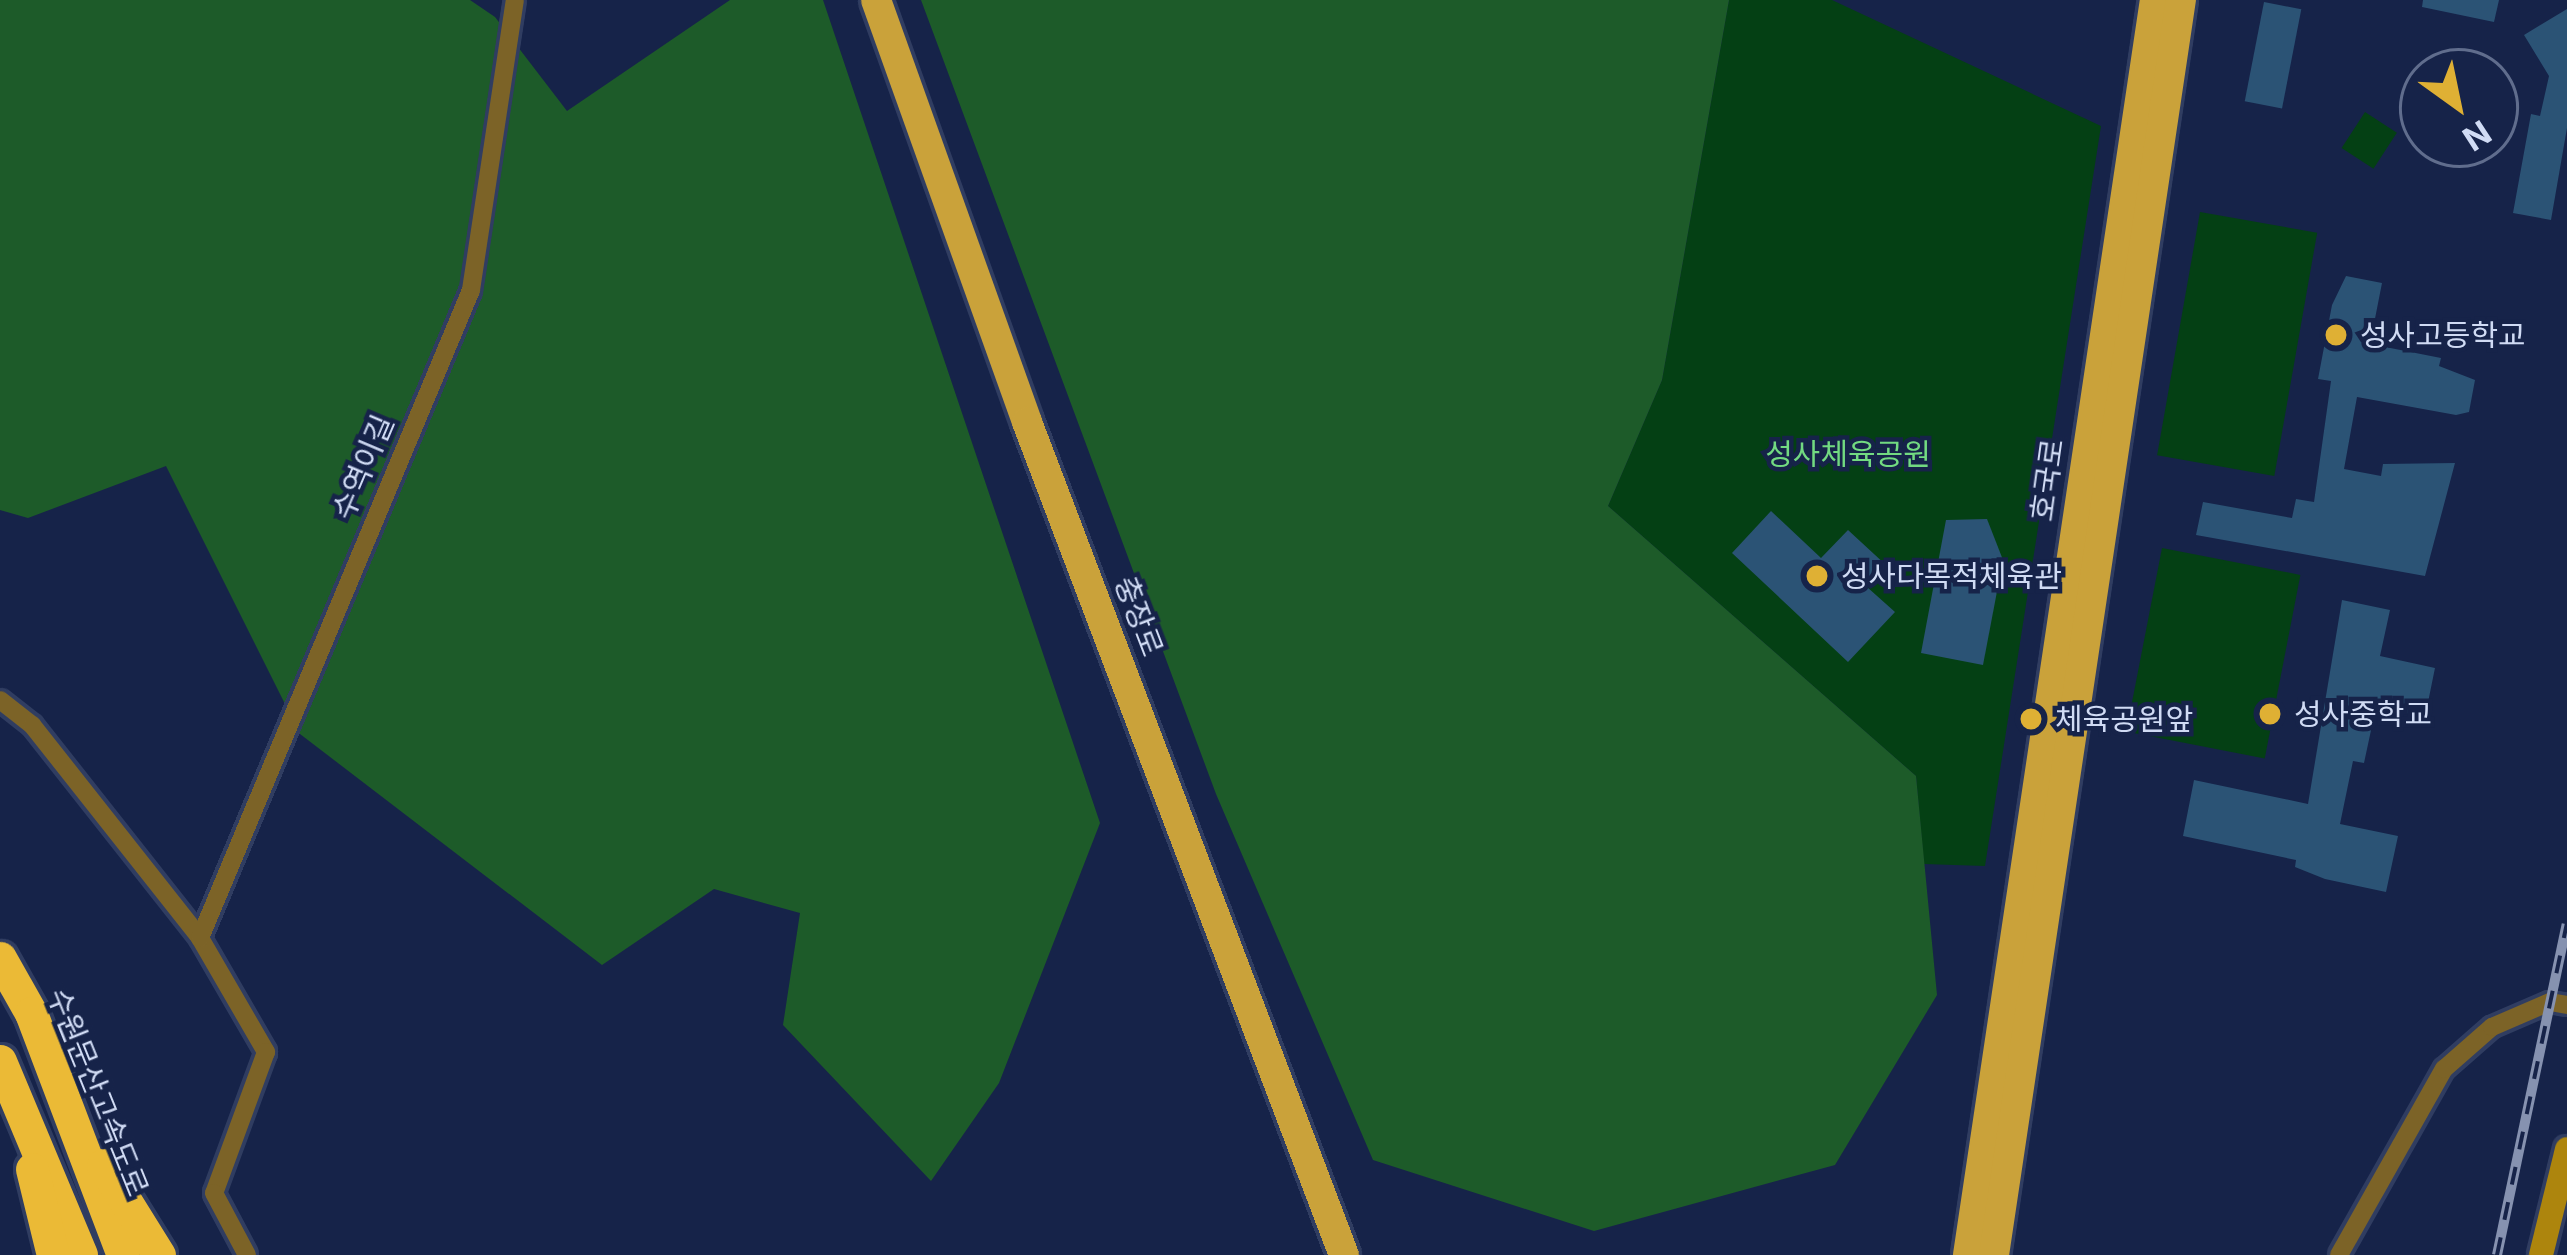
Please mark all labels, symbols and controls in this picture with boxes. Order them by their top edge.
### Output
north arrow [2399,48,2519,168]
text: N [2456,112,2498,159]
place label: 성사고등학교 [2360,317,2526,353]
marker: 성사고등학교 [2323,322,2349,348]
street label: 수역이길 [325,409,401,525]
park label: 성사체육공원 [1765,436,1931,472]
street label: 호국로 [2023,436,2071,524]
place label: 성사다목적체육관 [1841,558,2062,594]
marker: 성사다목적체육관 [1804,563,1830,589]
street label: 충장로 [1107,571,1171,661]
place label: 성사중학교 [2294,696,2432,732]
place label: 체육공원앞 [2055,701,2193,737]
marker: 성사중학교 [2257,701,2283,727]
marker: 체육공원앞 [2018,706,2044,732]
street label: 수원문산고속도로 [40,983,156,1201]

